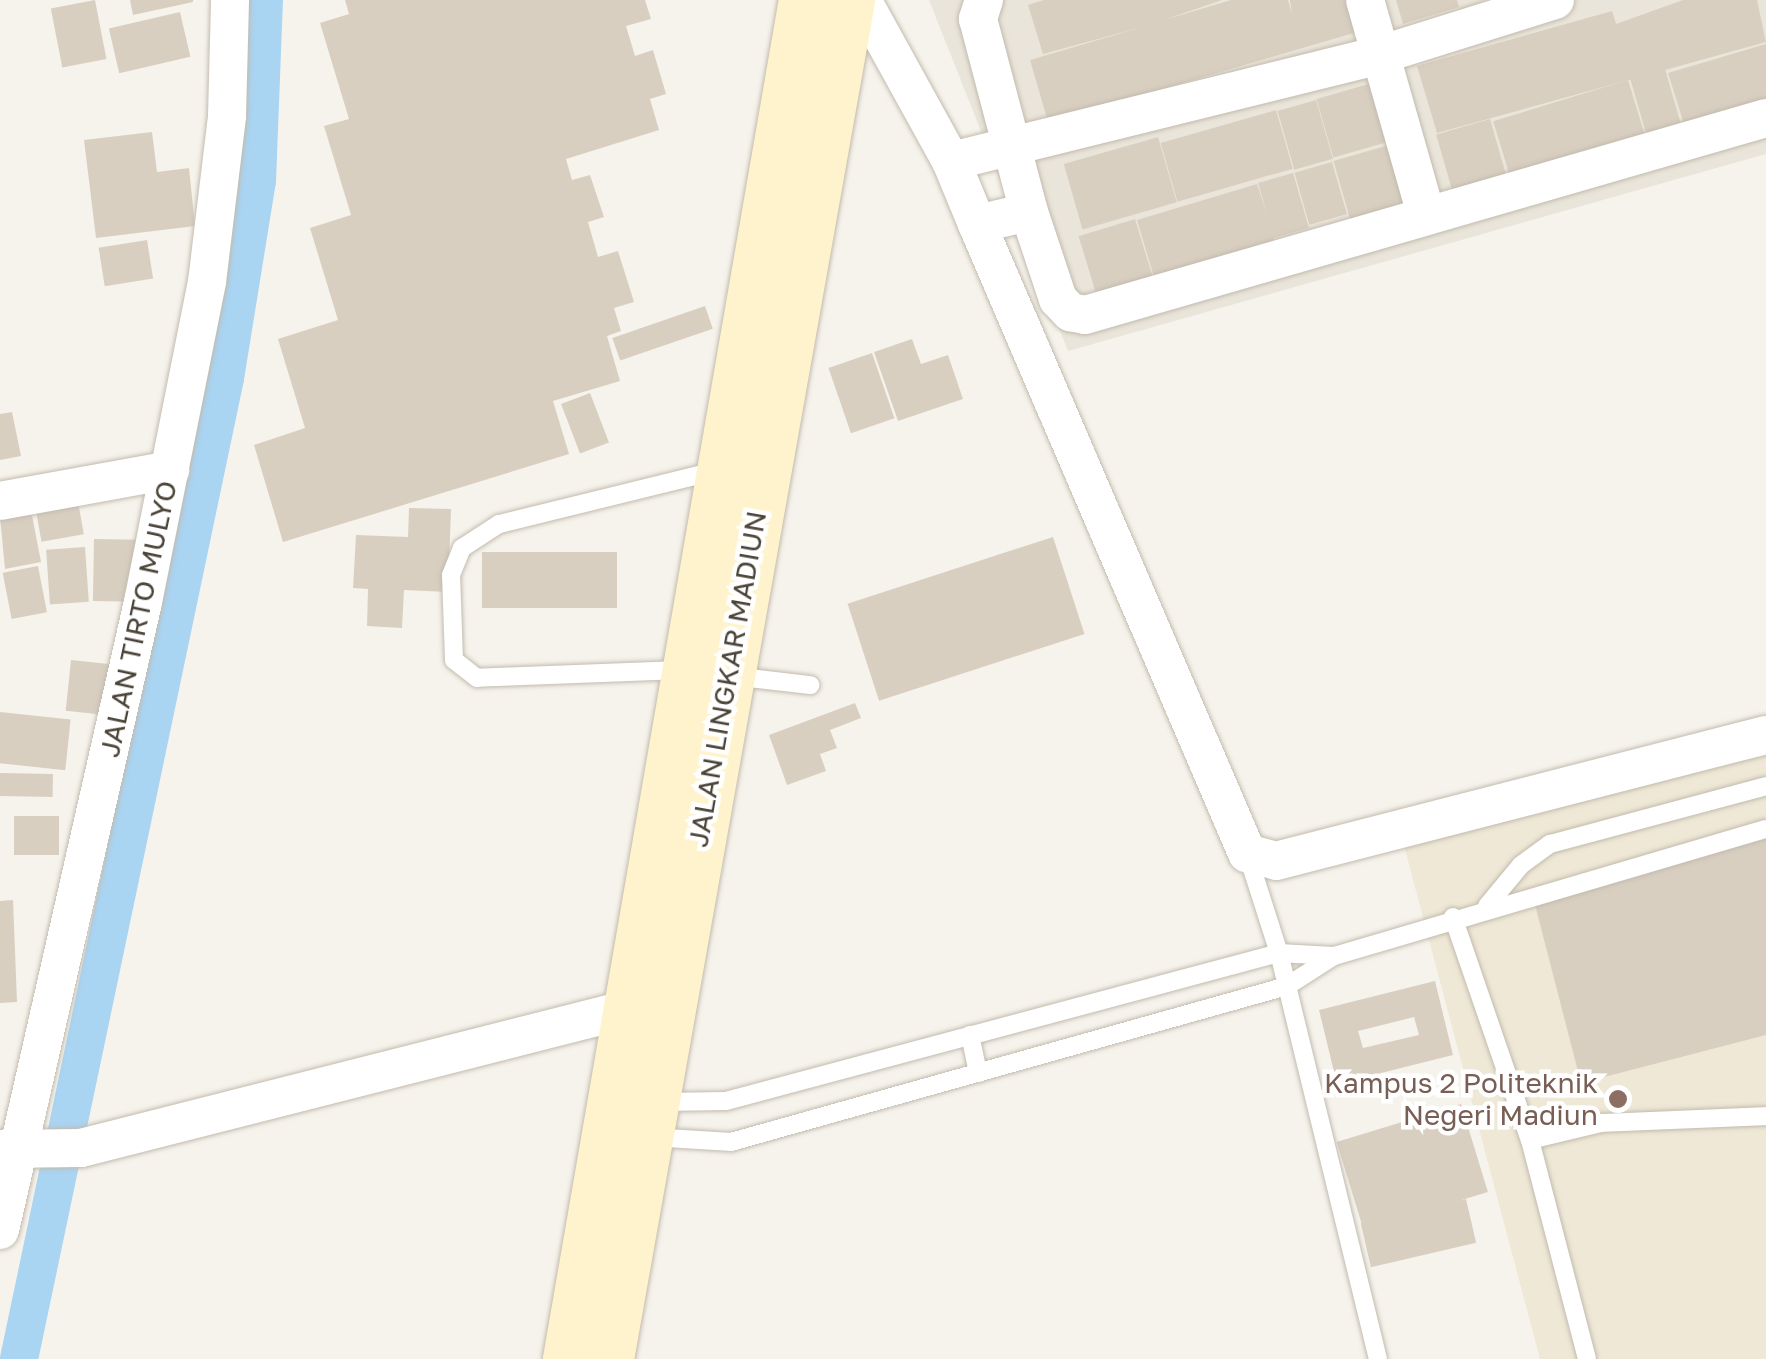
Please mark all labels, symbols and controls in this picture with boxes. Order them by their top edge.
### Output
street label: JALAN TIRTO MULYO [92,478,184,760]
street label: JALAN LINGKAR MADIUN [681,508,773,850]
place label: Kampus 2 Politeknik Negeri Madiun [1324,1066,1598,1132]
marker: Kampus 2 Politeknik Negeri Madiun [1607,1088,1629,1110]

